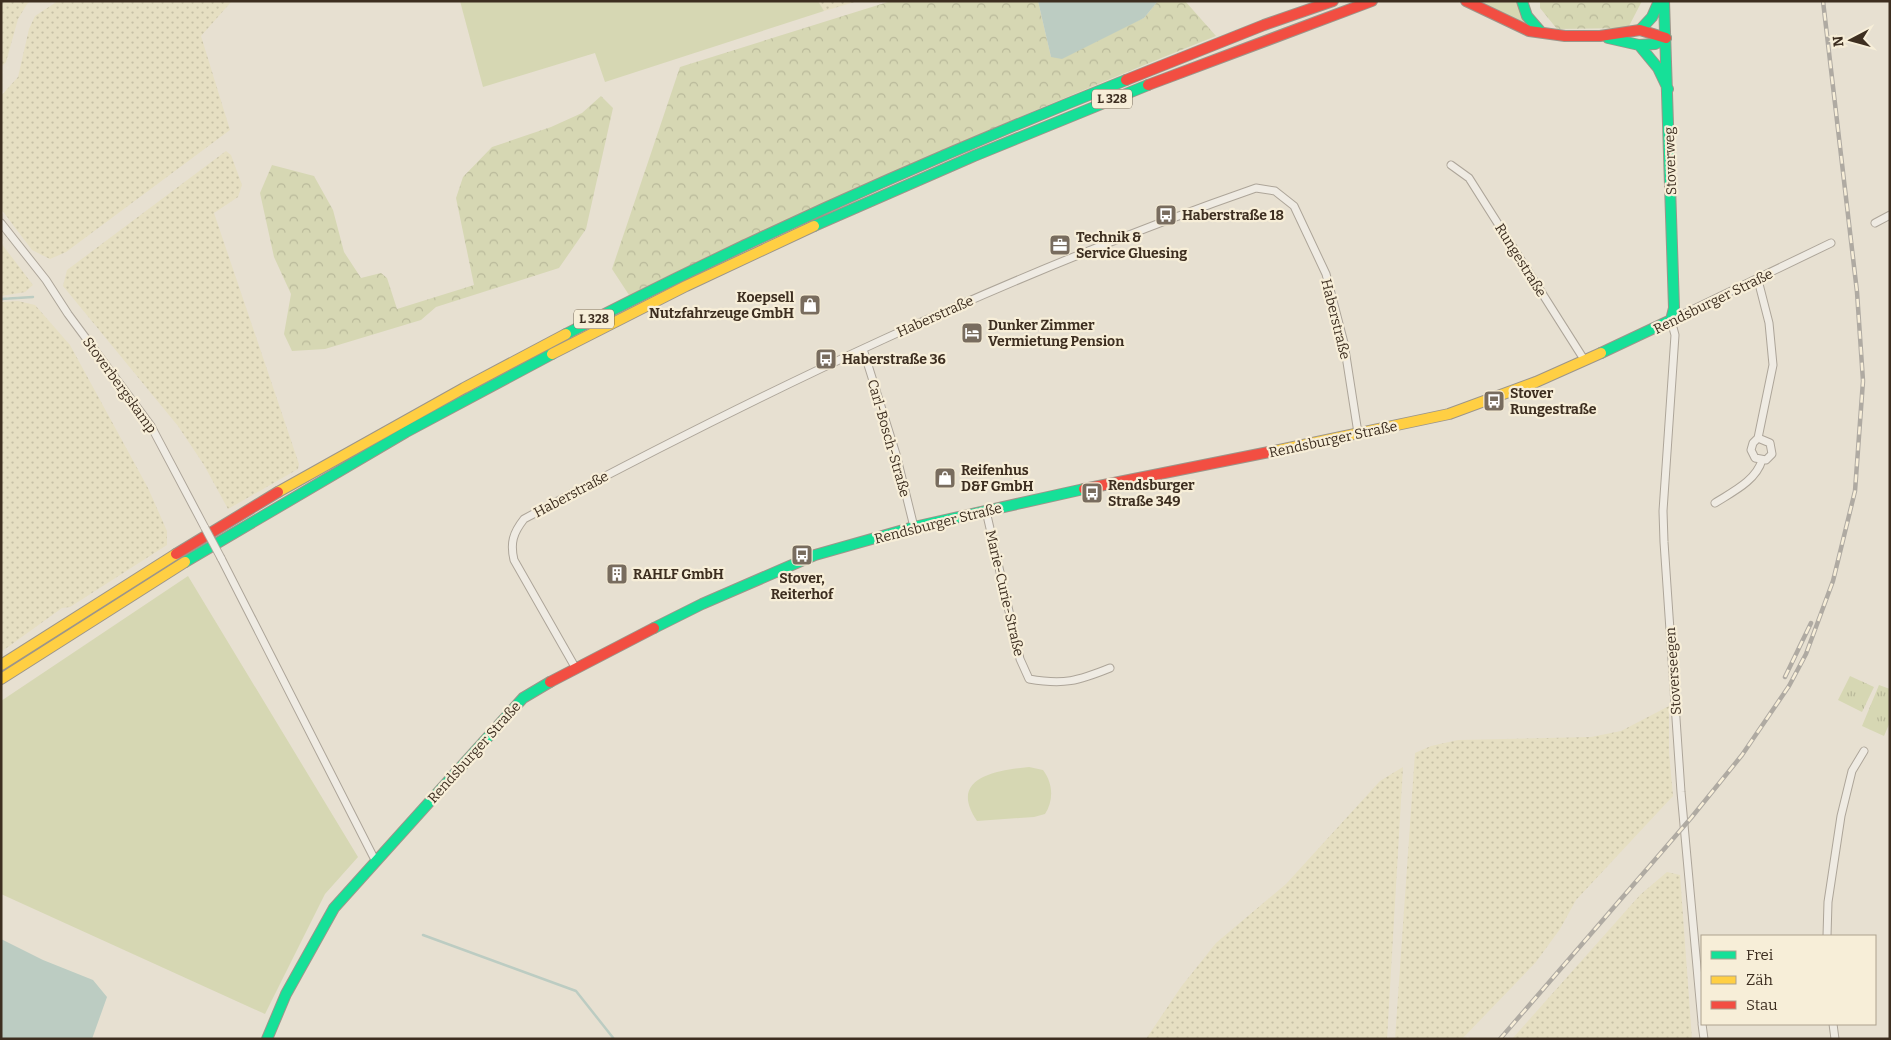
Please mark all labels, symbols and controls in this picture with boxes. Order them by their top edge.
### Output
north arrow [1826,15,1876,65]
text: N [1830,35,1848,48]
road number: L 328 [1092,90,1132,108]
street label: Stoverweg [1661,126,1680,195]
bus stop icon: Haberstraße 18 [1154,203,1178,227]
place label: Haberstraße 18 [1182,207,1284,224]
street label: Rungestraße [1491,220,1550,300]
place label: Technik & Service Gluesing [1076,229,1187,262]
office icon: Technik & Service Gluesing [1048,233,1072,257]
street label: Rendsburger Straße [1651,265,1776,338]
street label: Haberstraße [1317,277,1354,361]
place label: Koepsell Nutzfahrzeuge GmbH [649,289,795,322]
street label: Haberstraße [894,292,976,341]
shop icon: Koepsell Nutzfahrzeuge GmbH [798,293,822,317]
road number: L 328 [574,310,614,328]
place label: Dunker Zimmer Vermietung Pension [988,317,1124,350]
hotel icon: Dunker Zimmer Vermietung Pension [960,321,984,345]
street label: Stoverbergskamp [79,334,160,437]
bus stop icon: Haberstraße 36 [814,347,838,371]
place label: Haberstraße 36 [842,351,946,368]
street label: Carl-Bosch-Straße [864,377,913,499]
place label: Stover Rungestraße [1510,385,1597,418]
bus stop icon: Stover Rungestraße [1482,389,1506,413]
street label: Rendsburger Straße [1267,418,1399,461]
place label: Reifenhus D&F GmbH [961,462,1033,495]
shop icon: Reifenhus D&F GmbH [933,466,957,490]
street label: Haberstraße [531,468,611,521]
place label: Rendsburger Straße 349 [1108,477,1195,510]
bus stop icon: Rendsburger Straße 349 [1080,481,1104,505]
street label: Rendsburger Straße [873,499,1004,548]
street label: Marie-Curie-Straße [982,528,1027,658]
bus stop icon: Stover, Reiterhof [790,543,814,567]
building icon: RAHLF GmbH [605,562,629,586]
place label: RAHLF GmbH [633,566,724,583]
place label: Stover, Reiterhof [771,570,834,603]
street label: Stoverseegen [1662,626,1685,715]
street label: Rendsburger Straße [424,698,524,807]
legend [1701,935,1876,1025]
text: Frei [1746,946,1774,964]
text: Zäh [1746,971,1773,989]
text: Stau [1746,996,1778,1014]

